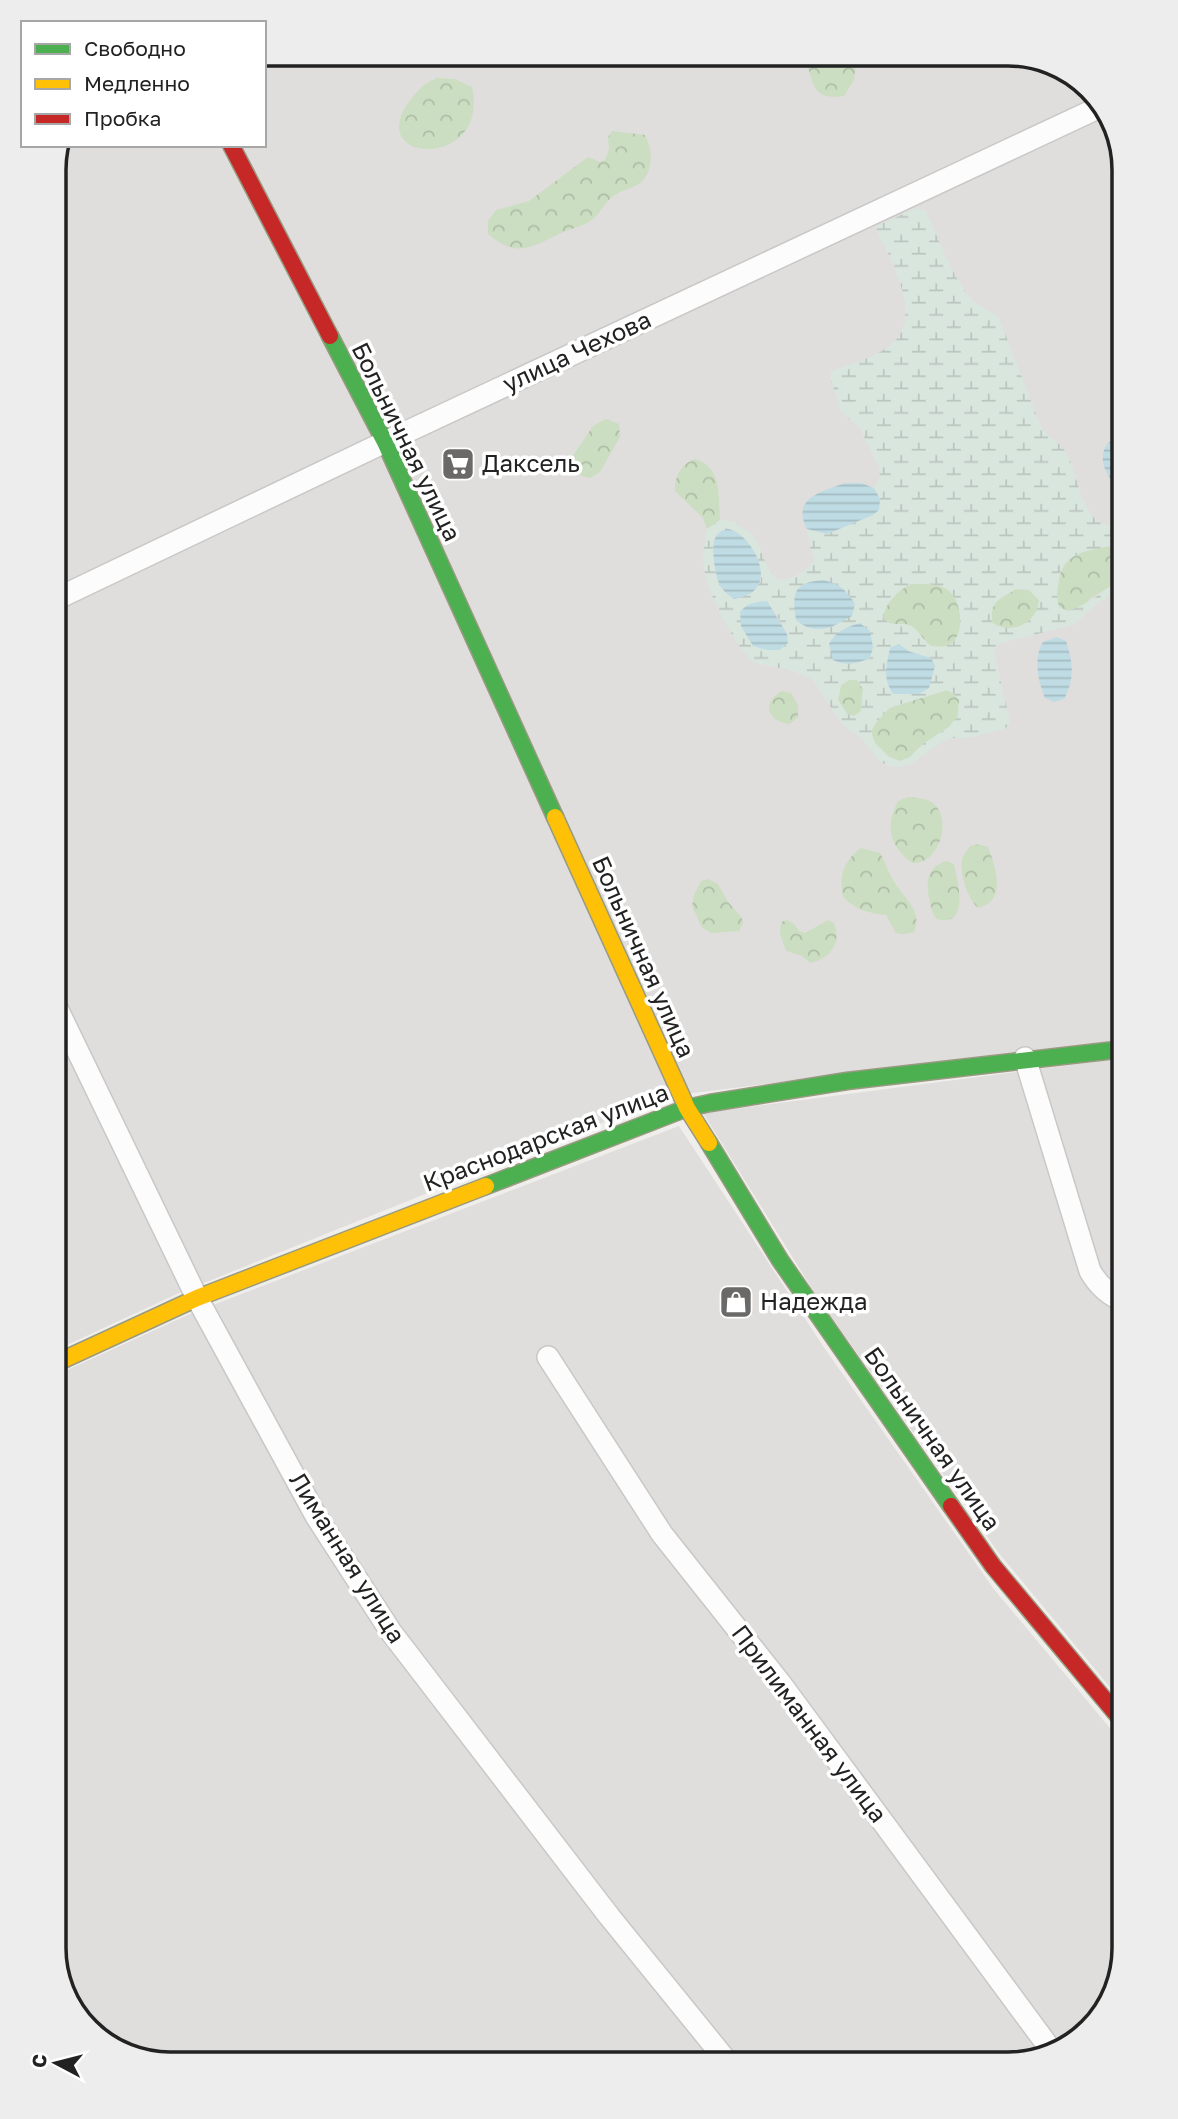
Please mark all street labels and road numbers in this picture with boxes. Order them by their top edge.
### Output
street label: улица Чехова [498,304,655,398]
street label: Больничная улица [347,337,468,545]
street label: Больничная улица [587,851,702,1062]
street label: Краснодарская улица [419,1076,672,1197]
street label: Больничная улица [859,1341,1008,1536]
street label: Лиманная улица [284,1467,412,1648]
street label: Прилиманная улица [726,1619,894,1828]

